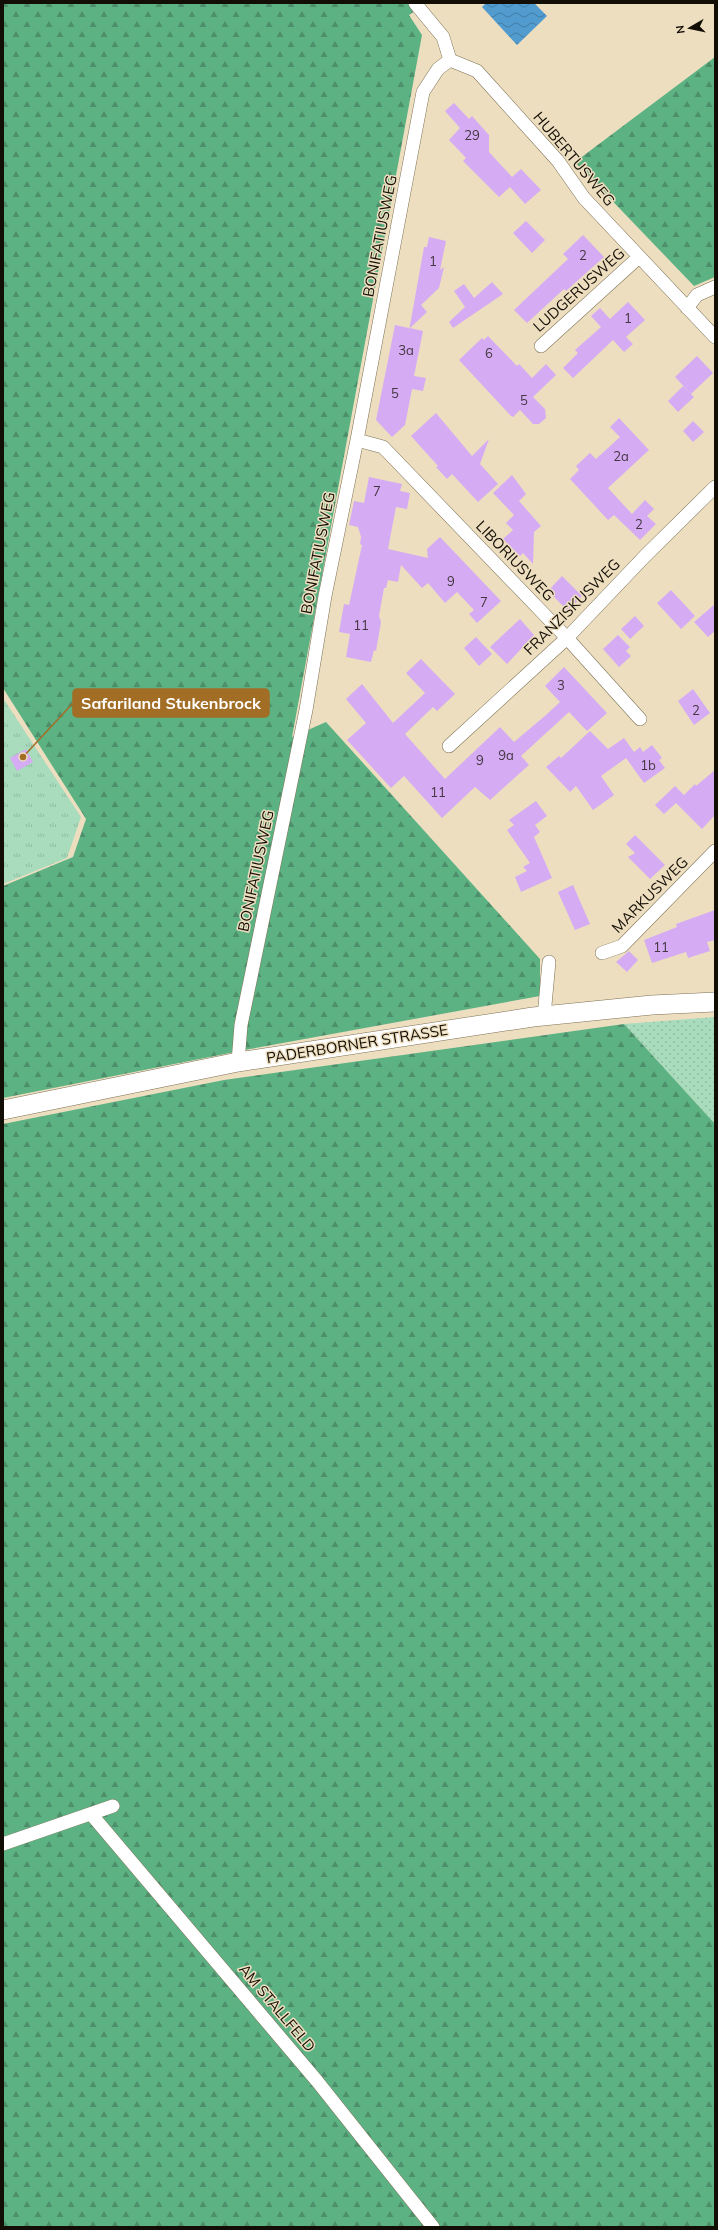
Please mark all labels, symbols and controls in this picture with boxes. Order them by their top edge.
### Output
north arrow [670,8,710,48]
text: N [673,24,688,35]
street label: HUBERTUSWEG [529,108,619,210]
house number: 29 [464,127,480,143]
street label: BONIFATIUSWEG [358,173,401,298]
street label: LUDGERUSWEG [529,244,628,336]
house number: 2 [579,247,587,263]
house number: 1 [429,253,437,269]
house number: 1 [624,310,632,326]
house number: 3a [398,342,414,358]
house number: 6 [485,345,493,361]
house number: 5 [391,385,399,401]
house number: 5 [520,392,528,408]
house number: 2a [613,448,629,464]
house number: 7 [373,483,381,499]
street label: BONIFATIUSWEG [296,490,339,615]
street label: LIBORIUSWEG [472,516,559,605]
house number: 2 [635,516,643,532]
street label: FRANZISKUSWEG [519,554,624,659]
house number: 9 [447,573,455,589]
house number: 7 [480,594,488,610]
house number: 11 [353,617,369,633]
house number: 3 [557,677,565,693]
callout: Safariland Stukenbrock [73,689,269,717]
text: Safariland Stukenbrock [81,693,262,713]
house number: 2 [692,702,700,718]
house number: 9a [498,747,514,763]
house number: 9 [476,752,484,768]
house number: 1b [640,757,656,773]
house number: 11 [430,784,446,800]
street label: BONIFATIUSWEG [233,808,278,933]
street label: MARKUSWEG [608,853,692,937]
house number: 11 [653,939,669,955]
street label: PADERBORNER STRASSE [265,1020,449,1067]
street label: AM STALLFELD [235,1960,320,2055]

